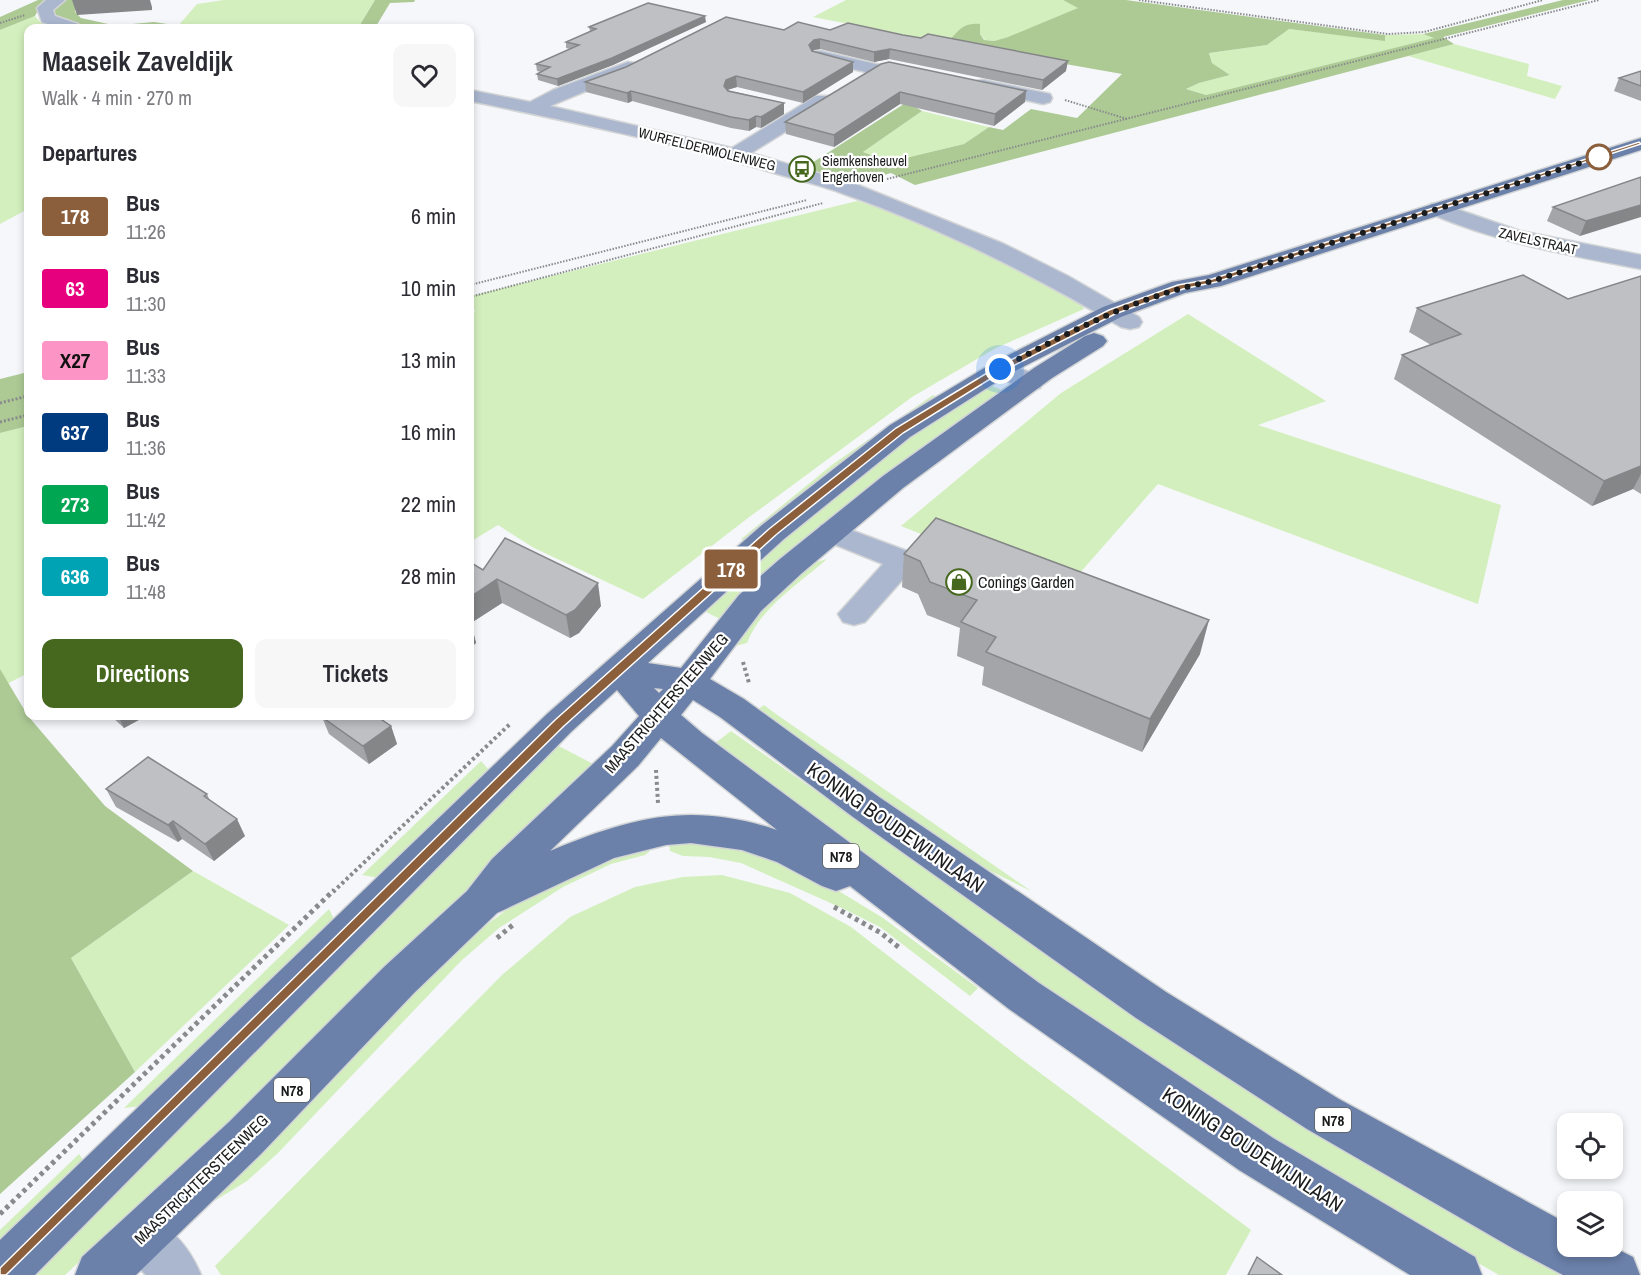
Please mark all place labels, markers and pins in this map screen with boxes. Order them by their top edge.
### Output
unlabelled marker [1586,144,1612,170]
place label: Siemkensheuvel Engerhoven [822,152,907,186]
bus stop icon: Siemkensheuvel Engerhoven [787,154,817,184]
shop icon: Conings Garden [944,567,974,597]
place label: Conings Garden [978,571,1074,593]

